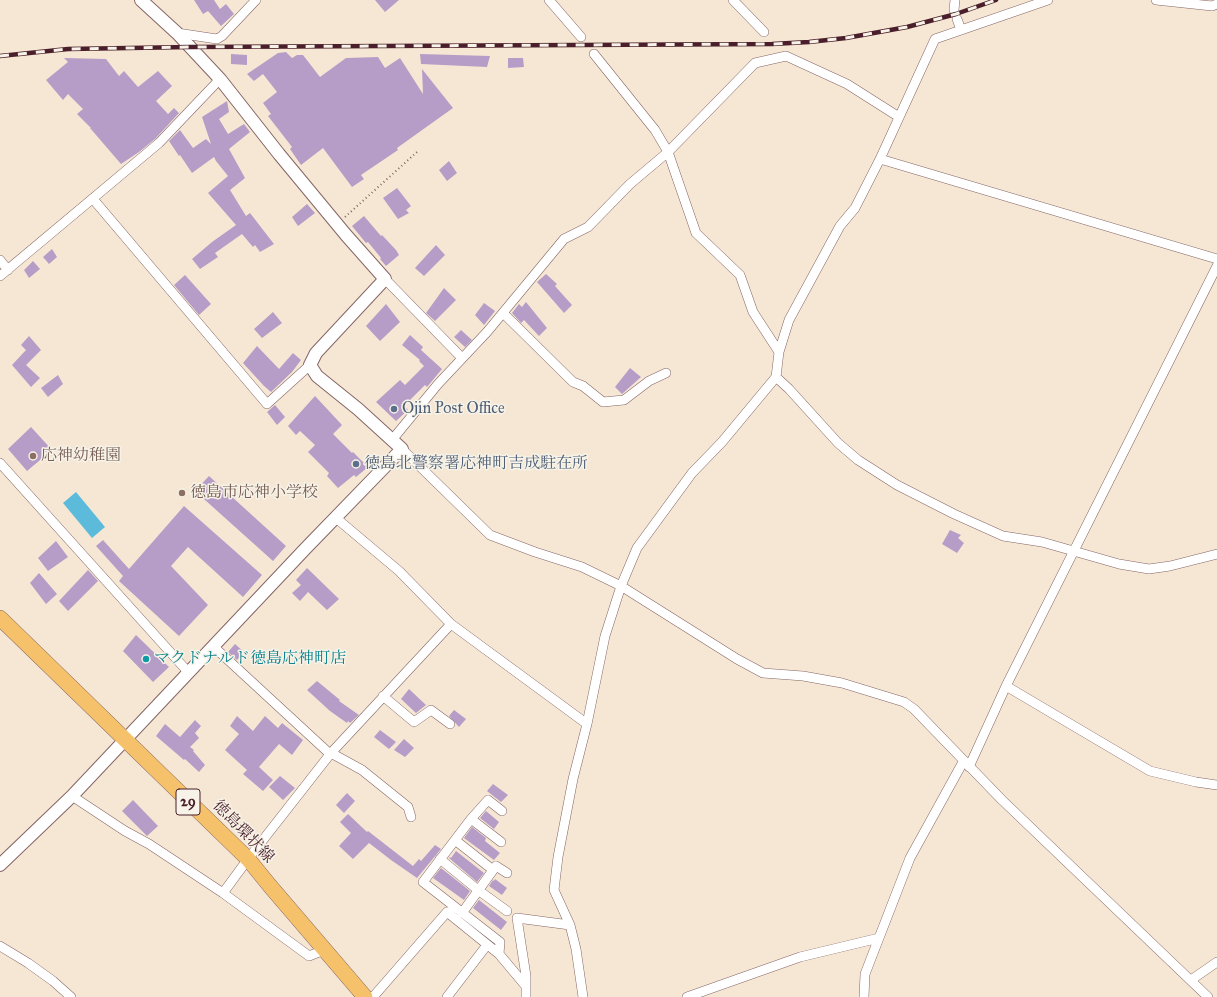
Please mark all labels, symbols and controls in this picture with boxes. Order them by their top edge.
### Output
place label: Ojin Post Office [402,399,505,419]
marker: Ojin Post Office [389,404,399,414]
place label: 応神幼稚園 [41,446,121,466]
marker: 応神幼稚園 [28,451,38,461]
place label: 徳島北警察署応神町吉成駐在所 [364,454,588,474]
marker: 徳島北警察署応神町吉成駐在所 [351,459,361,469]
place label: 徳島市応神小学校 [190,483,318,503]
marker: 徳島市応神小学校 [177,488,187,498]
place label: マクドナルド徳島応神町店 [154,649,346,669]
marker: マクドナルド徳島応神町店 [141,654,151,664]
road number: 29 [176,789,200,815]
street label: 徳島環状線 [208,797,278,867]

